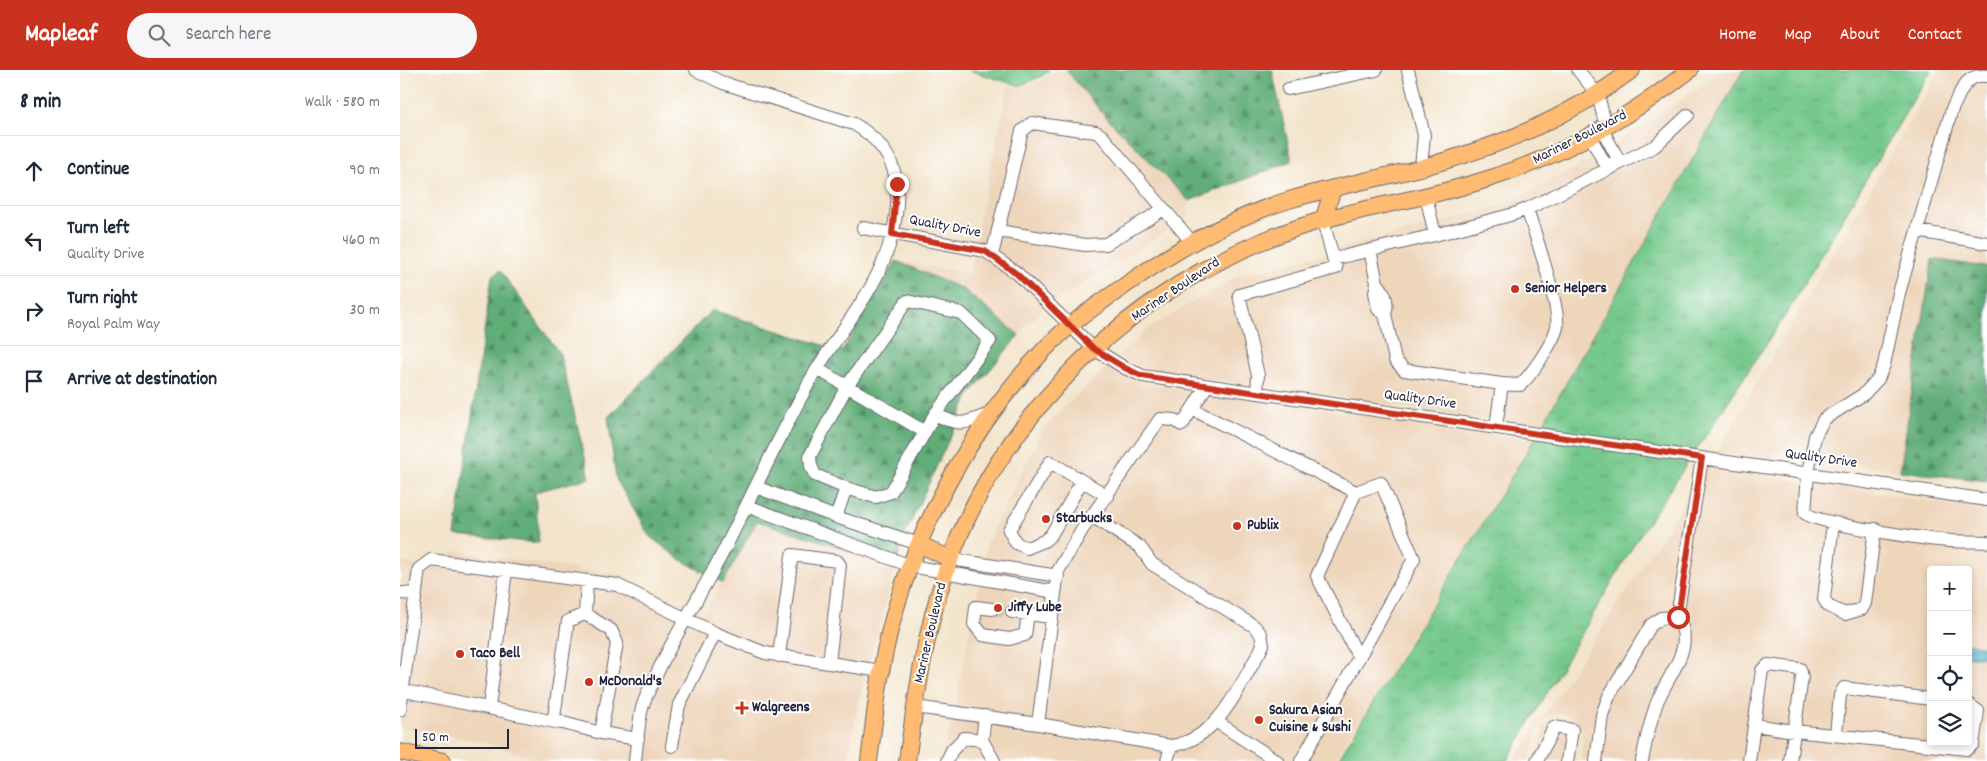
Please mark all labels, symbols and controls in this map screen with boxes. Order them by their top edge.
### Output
search box [127,13,477,58]
text: Mapleaf [25,18,97,52]
icon: search [145,21,173,49]
text: Search here [185,22,271,49]
text: Home [1719,23,1756,48]
text: Map [1784,23,1812,48]
text: About [1840,23,1880,48]
text: Contact [1908,23,1962,48]
text: 8 min [20,88,61,118]
text: Walk · 580 m [305,91,380,114]
street label: Mariner Boulevard [1529,105,1631,171]
icon: ahead [20,157,48,185]
text: Continue [67,157,129,184]
text: 90 m [349,159,380,182]
route end [886,173,909,196]
street label: Quality Drive [907,209,983,245]
text: Turn left [67,216,130,243]
icon: left [20,227,48,255]
text: 460 m [342,229,380,252]
text: Quality Drive [67,243,144,266]
street label: Mariner Boulevard [1127,252,1225,328]
place label: Senior Helpers [1525,278,1607,300]
marker: Senior Helpers [1509,283,1521,295]
text: Turn right [67,286,138,313]
icon: right [20,297,48,325]
text: 30 m [350,299,380,322]
text: Royal Palm Way [67,313,160,336]
icon: arrive [20,367,48,395]
text: Arrive at destination [67,367,217,394]
street label: Quality Drive [1383,384,1458,416]
street label: Quality Drive [1784,443,1859,475]
place label: Starbucks [1056,508,1112,530]
marker: Starbucks [1040,513,1052,525]
place label: Publix [1247,515,1279,537]
marker: Publix [1231,520,1243,532]
map controls [1927,566,1972,746]
button: + [1927,566,1972,611]
street label: Mariner Boulevard [909,580,953,686]
place label: Jiffy Lube [1008,597,1062,619]
marker: Jiffy Lube [992,602,1004,614]
route start [1667,606,1690,629]
button: − [1927,611,1972,656]
place label: Taco Bell [470,643,520,665]
marker: Taco Bell [454,648,466,660]
button: locate [1927,656,1972,701]
place label: McDonald's [599,671,662,693]
marker: McDonald's [583,676,595,688]
place label: Walgreens [752,697,810,719]
place label: Sakura Asian Cuisine & Sushi [1269,700,1351,739]
button: layers [1927,701,1972,746]
marker: Walgreens [736,702,748,714]
marker: Sakura Asian Cuisine & Sushi [1253,714,1265,726]
scale bar [415,726,509,749]
text: 50 m [422,728,449,748]

